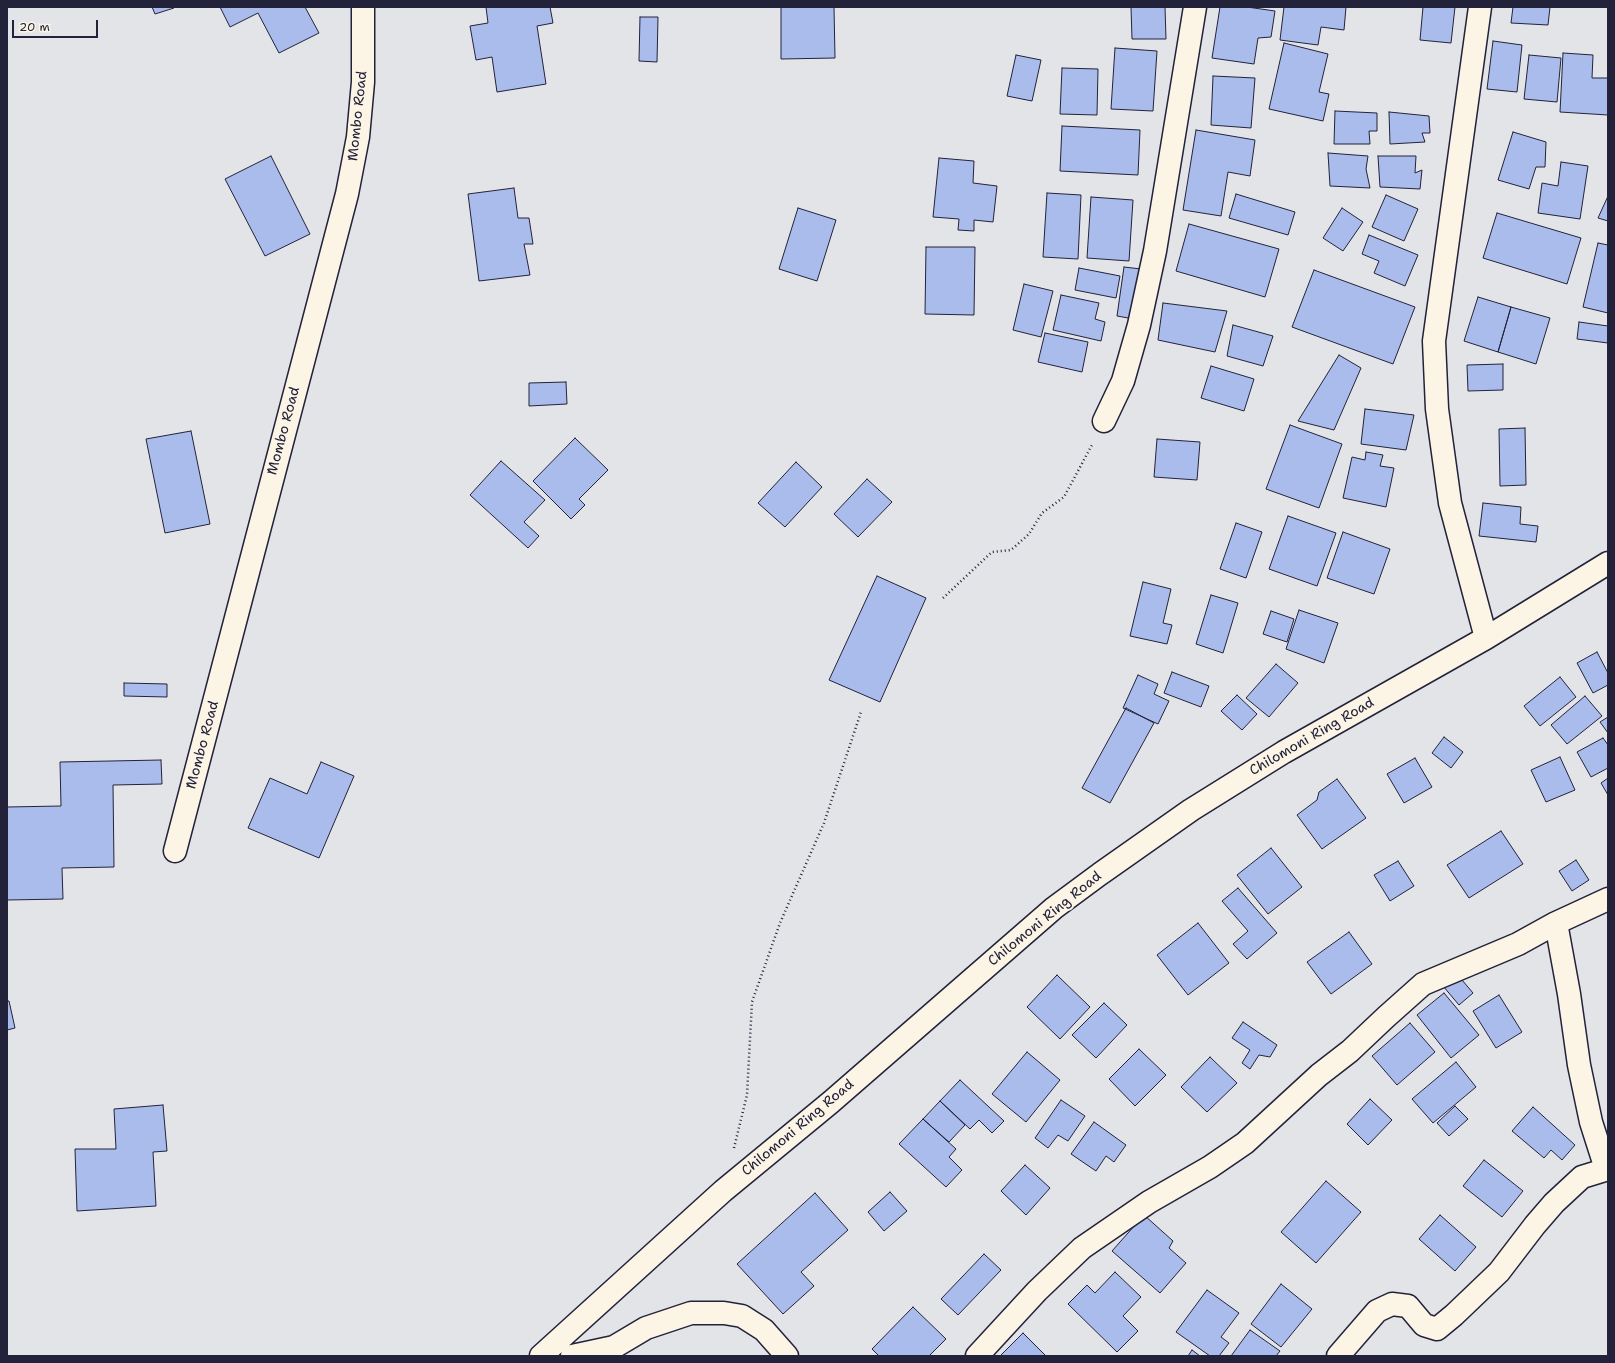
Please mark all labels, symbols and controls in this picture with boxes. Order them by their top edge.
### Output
scale bar [14,12,100,38]
text: 20 m [19,19,50,35]
street label: Mombo Road [345,70,371,162]
street label: Mombo Road [264,385,304,477]
street label: Chilomoni Ring Road [1247,694,1377,780]
street label: Mombo Road [183,699,223,791]
street label: Chilomoni Ring Road [985,868,1105,970]
street label: Chilomoni Ring Road [739,1076,857,1180]

